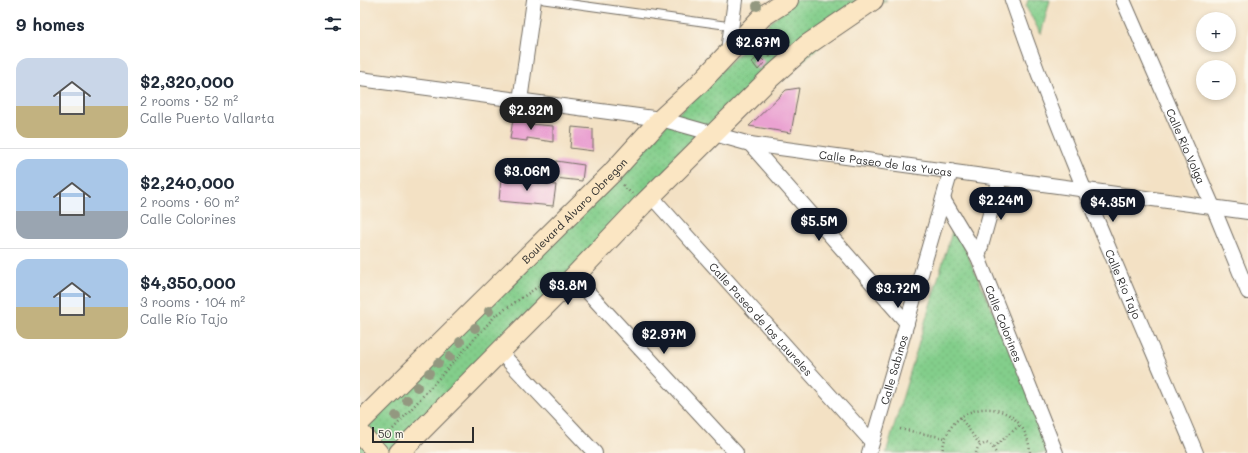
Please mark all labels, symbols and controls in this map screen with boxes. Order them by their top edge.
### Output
map controls [1196,12,1236,100]
button: + [1196,12,1236,52]
text: 9 homes [16,13,85,35]
icon: filters [322,13,344,35]
pin: $2.67M [725,29,791,63]
text: $2.67M [736,33,780,50]
button: − [1196,60,1236,100]
text: $2,320,000 [140,70,234,92]
icon: home [48,74,96,122]
text: 2 rooms · 52 m² [140,92,238,109]
pin: $2.32M [498,97,564,131]
text: $2.32M [509,101,553,118]
street label: Calle Río Volga [1163,106,1209,186]
text: Calle Puerto Vallarta [140,109,275,126]
street label: Calle Paseo de las Yucas [818,146,953,179]
street label: Boulevard Alvaro Obregon [518,154,630,266]
pin: $3.06M [494,158,560,192]
text: $3.06M [504,162,550,179]
text: $2,240,000 [140,171,234,193]
icon: home [48,175,96,223]
pin: $2.24M [968,187,1034,221]
pin: $4.35M [1080,189,1146,223]
text: $2.24M [978,191,1024,208]
text: 2 rooms · 60 m² [140,193,239,210]
text: $4.35M [1090,193,1136,210]
pin: $5.5M [791,208,847,242]
text: Calle Colorines [140,210,236,227]
text: $5.5M [800,212,838,229]
street label: Calle Río Tajo [1102,247,1146,321]
street label: Calle Paseo de los Laureles [706,259,816,379]
text: $4,350,000 [140,271,236,293]
pin: $3.8M [540,272,596,306]
icon: home [48,275,96,323]
pin: $3.72M [865,275,931,309]
text: $3.8M [549,276,587,293]
text: $3.72M [876,279,920,296]
street label: Calle Colorines [982,283,1026,364]
text: 3 rooms · 104 m² [140,293,245,310]
text: Calle Río Tajo [140,310,228,327]
pin: $2.97M [631,321,697,355]
text: $2.97M [642,325,686,342]
street label: Calle Sabinos [876,333,911,406]
scale bar [372,425,474,444]
text: 50 m [378,426,404,441]

